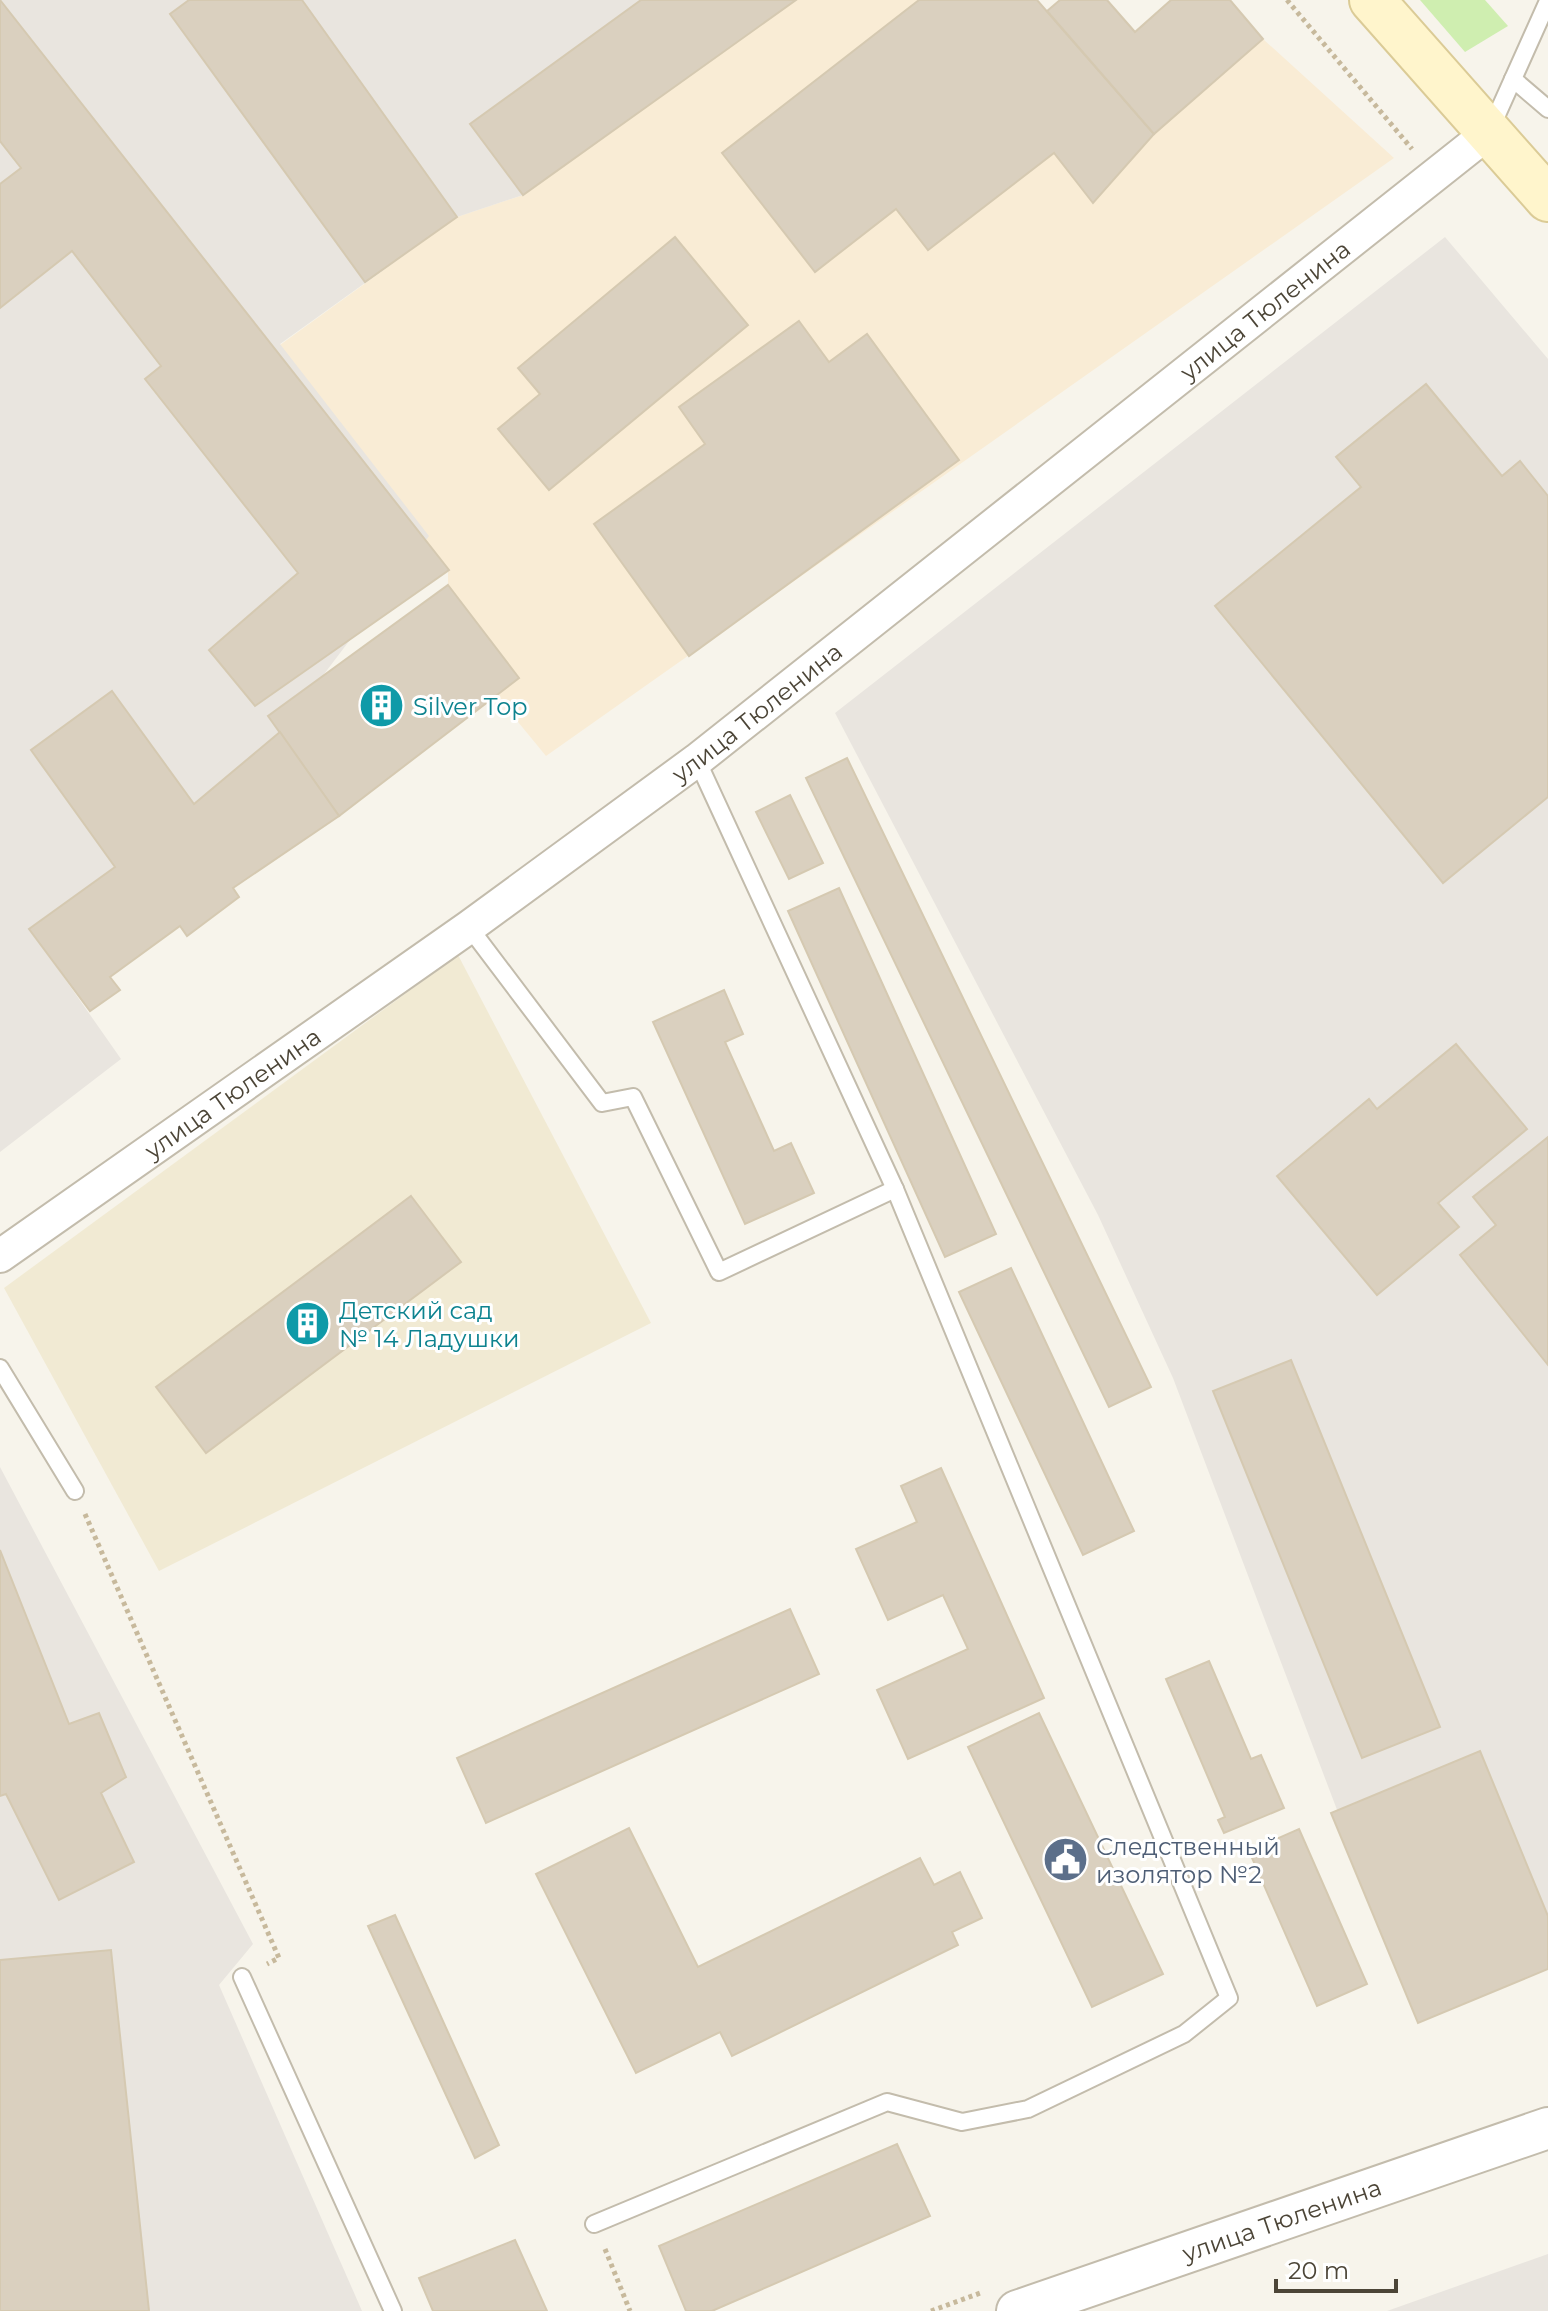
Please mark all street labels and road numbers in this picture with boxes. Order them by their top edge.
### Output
street label: улица Тюленина [1173,234,1356,387]
street label: улица Тюленина [665,636,848,789]
street label: улица Тюленина [138,1021,326,1165]
street label: улица Тюленина [1177,2172,1385,2268]

